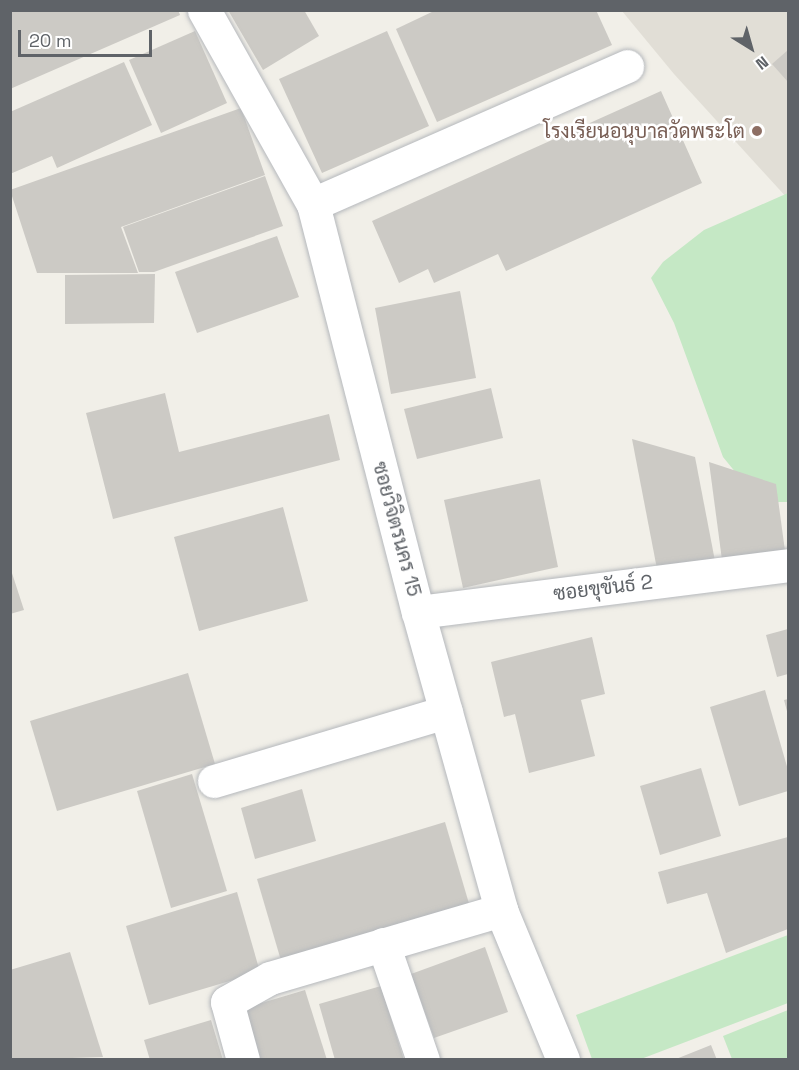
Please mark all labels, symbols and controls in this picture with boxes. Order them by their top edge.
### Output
scale bar [21,18,154,56]
north arrow [721,18,781,78]
text: 20 m [29,29,72,52]
text: N [752,51,773,74]
place label: โรงเรียนอนุบาลวัดพระโต [543,119,745,143]
marker: โรงเรียนอนุบาลวัดพระโต [750,124,764,138]
street label: ซอยวิจิตรนคร 15 [367,459,427,599]
street label: ซอยขุขันธ์ 2 [552,570,654,606]

